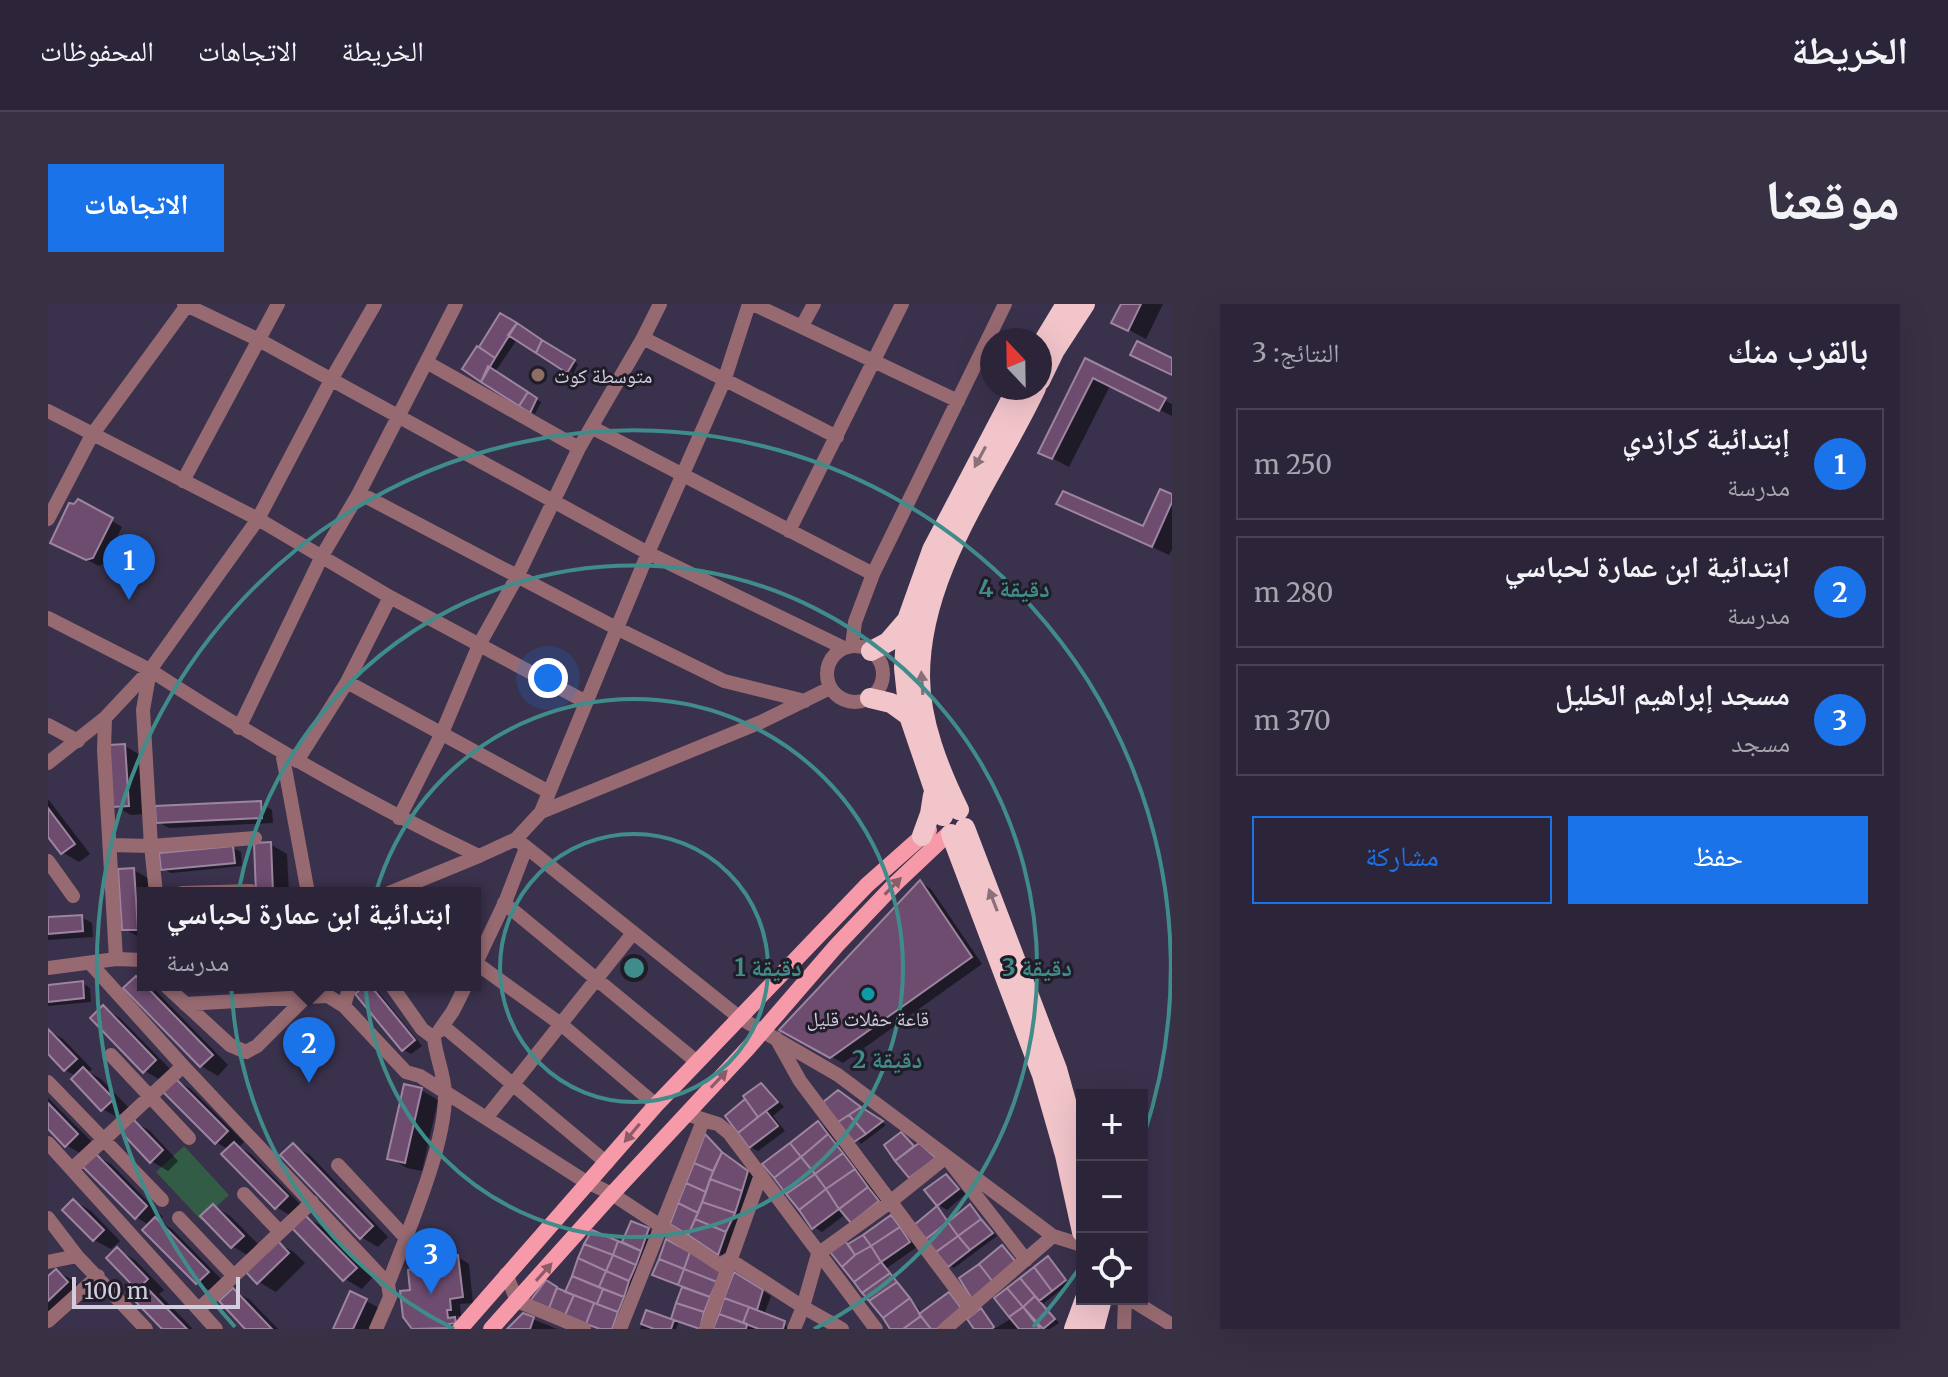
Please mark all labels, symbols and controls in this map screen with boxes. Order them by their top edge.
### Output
text: الخريطة [1791,27,1908,74]
text: المحفوظات [40,33,154,69]
text: الاتجاهات [198,33,297,69]
text: الخريطة [341,33,424,69]
button: الاتجاهات [48,164,224,252]
text: موقعنا [1765,165,1900,235]
north arrow [980,328,1052,400]
text: بالقرب منك [1727,330,1868,372]
text: النتائج: 3 [1252,336,1339,369]
place label: متوسطة كوت [554,363,652,388]
marker: متوسطة كوت [529,366,547,384]
text: إبتدائية كرازدي [1622,419,1790,457]
one-way arrow [974,445,987,468]
text: 250 m [1254,448,1332,481]
text: 1 [1834,448,1846,481]
text: مدرسة [1727,470,1790,503]
pin: 1 [103,534,155,600]
text: ابتدائية ابن عمارة لحباسي [1504,547,1790,585]
text: 4 دقيقة [978,573,1050,604]
text: 280 m [1254,576,1333,609]
text: 2 [1832,576,1848,609]
text: مدرسة [1727,598,1790,631]
your location [528,658,568,698]
one-way arrow [915,670,928,695]
text: مسجد إبراهيم الخليل [1555,675,1790,713]
text: 370 m [1254,704,1331,737]
text: 3 [1833,704,1847,737]
text: مسجد [1731,726,1790,759]
button: مشاركة [1252,816,1552,904]
button: حفظ [1568,816,1868,904]
one-way arrow [883,877,902,896]
popup [137,887,481,991]
one-way arrow [986,888,999,912]
text: ابتدائية ابن عمارة لحباسي [166,894,452,932]
text: مدرسة [166,945,229,978]
text: 1 دقيقة [734,952,802,983]
text: 3 دقيقة [1002,952,1072,983]
centre of rings [620,954,648,982]
marker: قاعة حفلات قليل [859,985,877,1003]
place label: قاعة حفلات قليل [807,1006,929,1031]
pin: 2 [283,1017,335,1083]
text: 2 دقيقة [852,1044,922,1075]
one-way arrow [709,1070,728,1089]
map controls [1076,1089,1148,1305]
button: + [1076,1089,1148,1161]
one-way arrow [624,1123,641,1143]
button: − [1076,1161,1148,1233]
pin: 3 [405,1228,457,1294]
button: locate [1076,1233,1148,1305]
one-way arrow [535,1262,553,1281]
scale bar [72,1273,240,1309]
text: 100 m [84,1277,149,1305]

